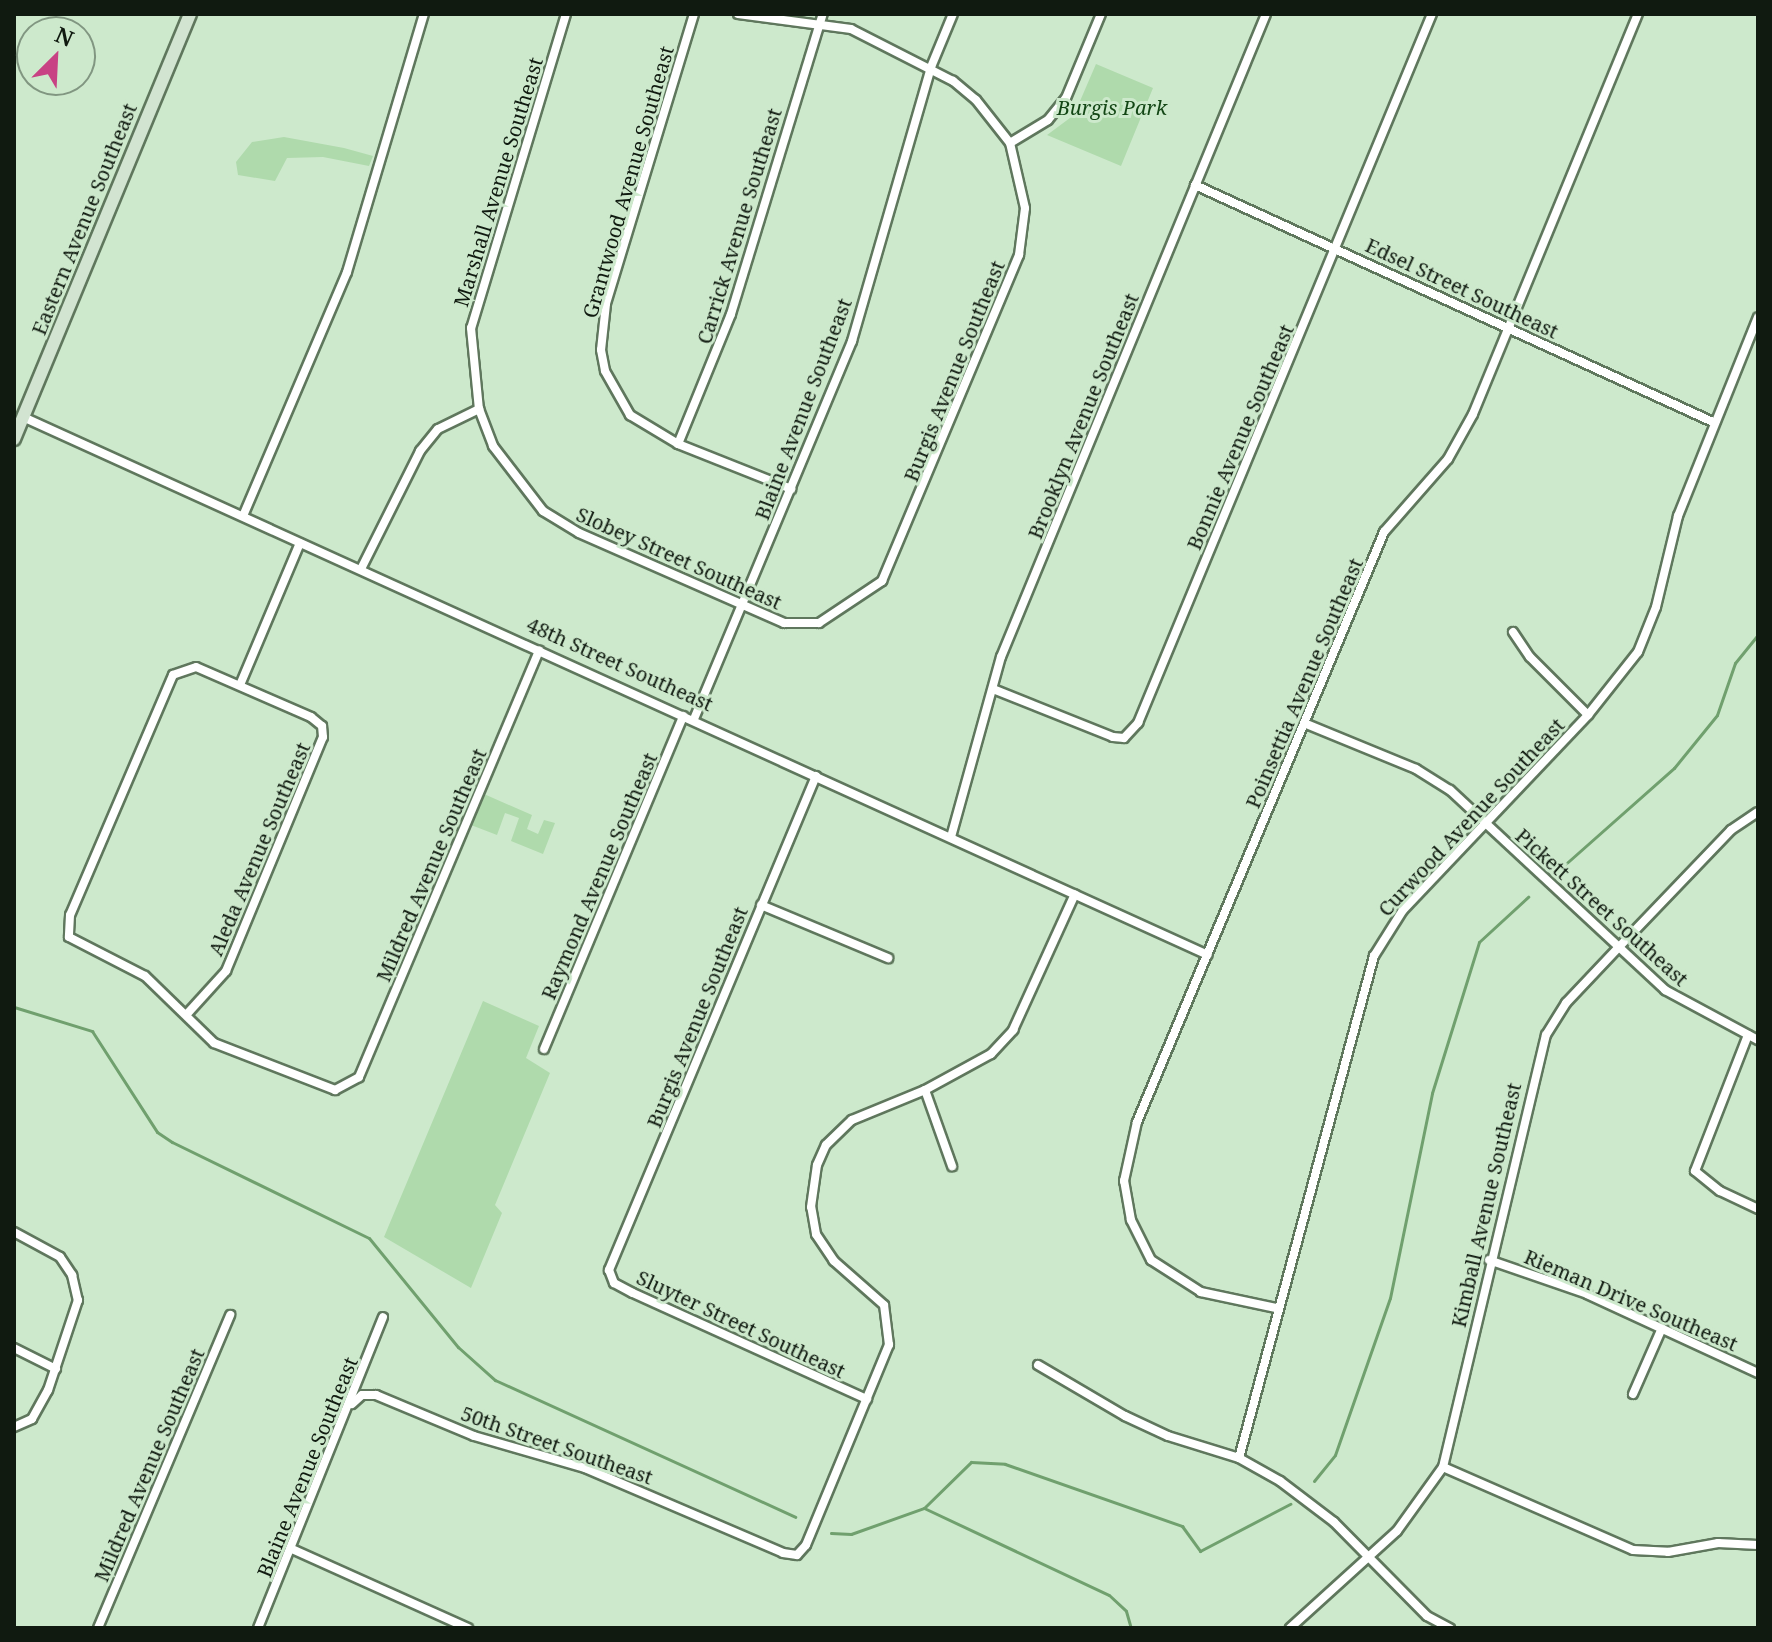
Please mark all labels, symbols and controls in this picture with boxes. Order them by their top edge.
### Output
north arrow [16,16,96,96]
text: N [51,19,79,53]
street label: Grantwood Avenue Southeast [578,43,678,321]
street label: Marshall Avenue Southeast [449,54,547,310]
park label: Burgis Park [1057,95,1167,119]
street label: Eastern Avenue Southeast [27,100,141,338]
street label: Carrick Avenue Southeast [692,105,786,347]
street label: Edsel Street Southeast [1362,233,1562,343]
street label: Burgis Avenue Southeast [899,257,1009,485]
street label: Brooklyn Avenue Southeast [1023,290,1143,542]
street label: Blaine Avenue Southeast [750,295,856,523]
street label: Bonnie Avenue Southeast [1182,321,1298,553]
street label: Slobey Street Southeast [573,502,785,614]
street label: Poinsettia Avenue Southeast [1240,554,1368,812]
street label: 48th Street Southeast [523,612,717,716]
street label: Curwood Avenue Southeast [1373,713,1569,921]
street label: Aleda Avenue Southeast [203,739,315,959]
street label: Mildred Avenue Southeast [371,745,491,985]
street label: Raymond Avenue Southeast [536,749,662,1003]
street label: Pickett Street Southeast [1511,823,1693,991]
street label: Burgis Avenue Southeast [642,903,752,1131]
street label: Kimball Avenue Southeast [1446,1081,1526,1329]
street label: Rieman Drive Southeast [1521,1244,1741,1356]
street label: Sluyter Street Southeast [633,1265,849,1383]
street label: Mildred Avenue Southeast [89,1345,209,1585]
street label: Blaine Avenue Southeast [252,1353,362,1581]
street label: 50th Street Southeast [458,1401,656,1489]

